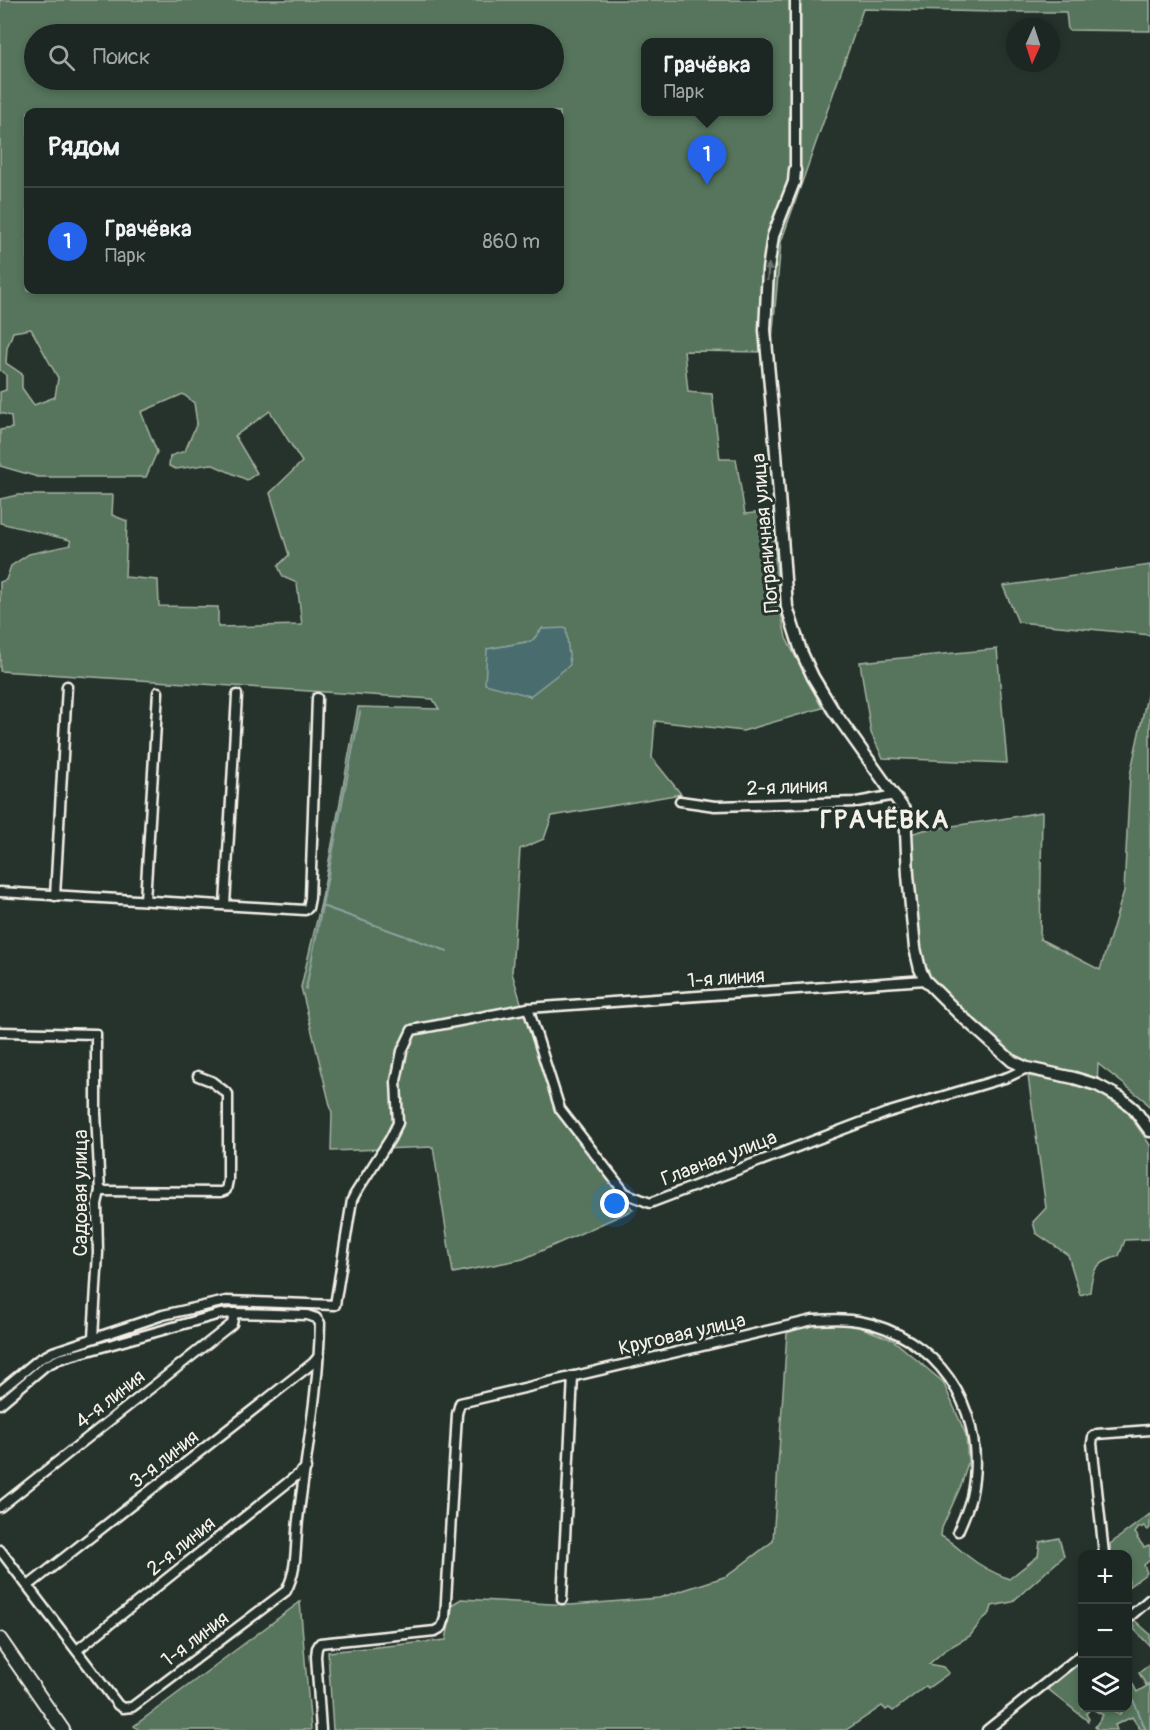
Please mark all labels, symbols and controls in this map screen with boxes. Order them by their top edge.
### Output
north arrow [1006,18,1060,72]
search box [24,24,564,90]
popup [641,38,773,116]
icon: search [45,41,78,74]
text: Поиск [93,43,150,71]
text: Грачёвка [664,51,750,79]
text: Парк [664,79,705,104]
text: Рядом [48,131,120,163]
pin: 1 [688,136,726,185]
text: Грачёвка [105,215,192,243]
text: 1 [64,229,71,254]
text: 860 m [483,229,540,254]
text: Парк [105,243,146,268]
one-way arrow [763,262,773,281]
street label: Пограничная улица [746,452,784,614]
street label: 2-я линия [746,773,828,801]
district label: ГРАЧЁВКА [820,804,950,836]
street label: 1-я линия [686,963,766,993]
street label: Главная улица [658,1124,780,1192]
street label: Садовая улица [68,1129,93,1257]
your location [600,1189,629,1218]
street label: Круговая улица [616,1307,748,1361]
street label: 4-я линия [70,1364,150,1434]
street label: 3-я линия [124,1424,204,1494]
street label: 2-я линия [142,1511,220,1581]
map controls [1078,1550,1132,1712]
button: + [1078,1550,1132,1604]
button: − [1078,1604,1132,1658]
street label: 1-я линия [156,1606,234,1672]
button: layers [1078,1658,1132,1712]

